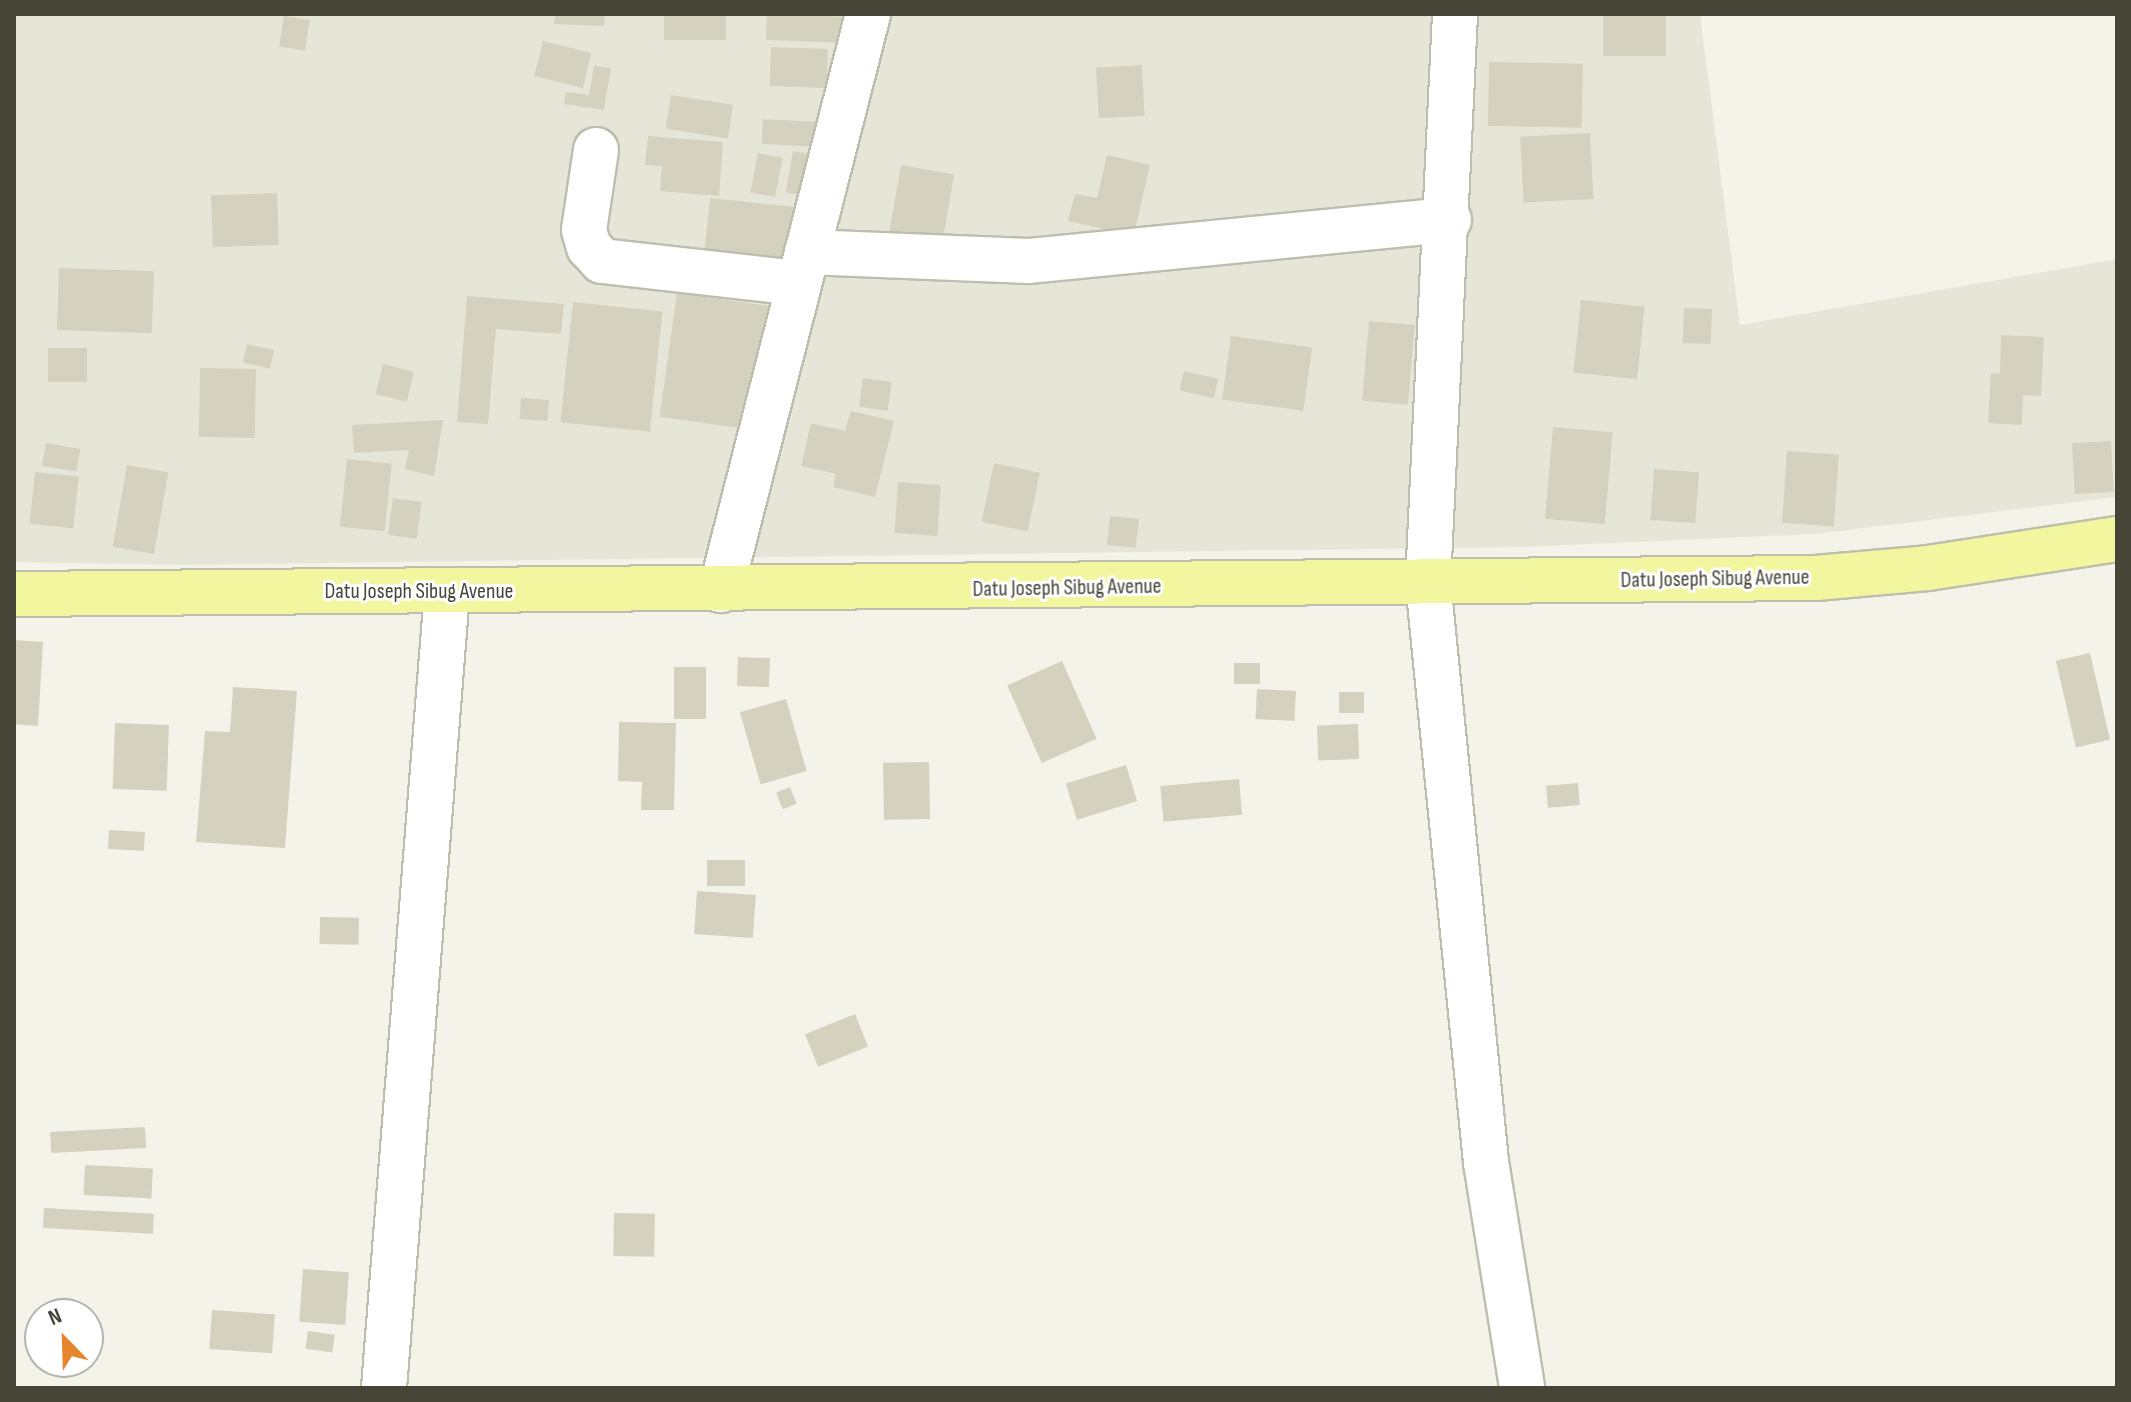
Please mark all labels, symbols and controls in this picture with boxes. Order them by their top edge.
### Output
street label: Datu Joseph Sibug Avenue [1620,564,1810,594]
street label: Datu Joseph Sibug Avenue [972,573,1162,603]
street label: Datu Joseph Sibug Avenue [325,579,513,605]
north arrow [24,1298,104,1378]
text: N [45,1303,66,1332]

